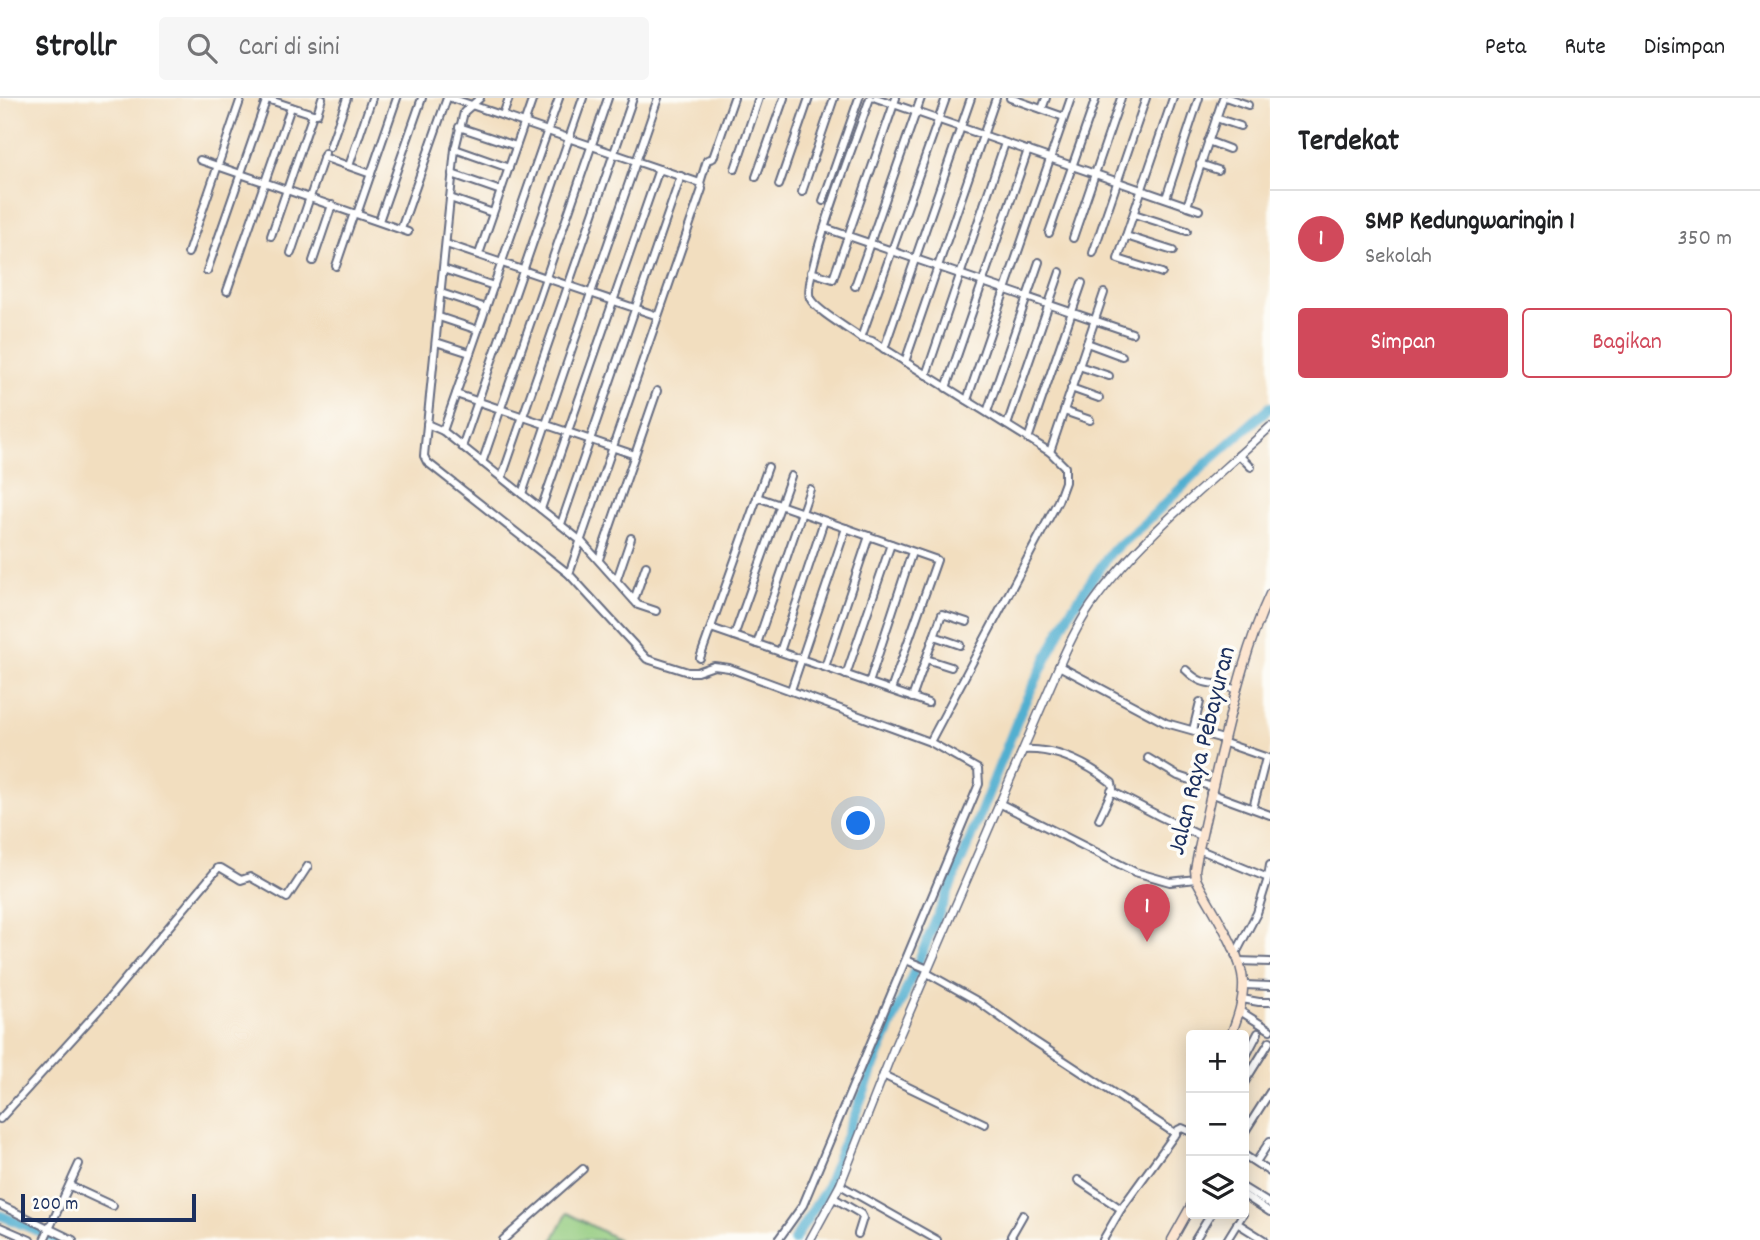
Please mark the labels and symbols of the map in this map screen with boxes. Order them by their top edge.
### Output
street label: Jalan Raya Pebayuran [1159,643,1247,859]
your location [841,806,875,840]
pin: 1 [1124,884,1170,942]
scale bar [21,1191,196,1223]

